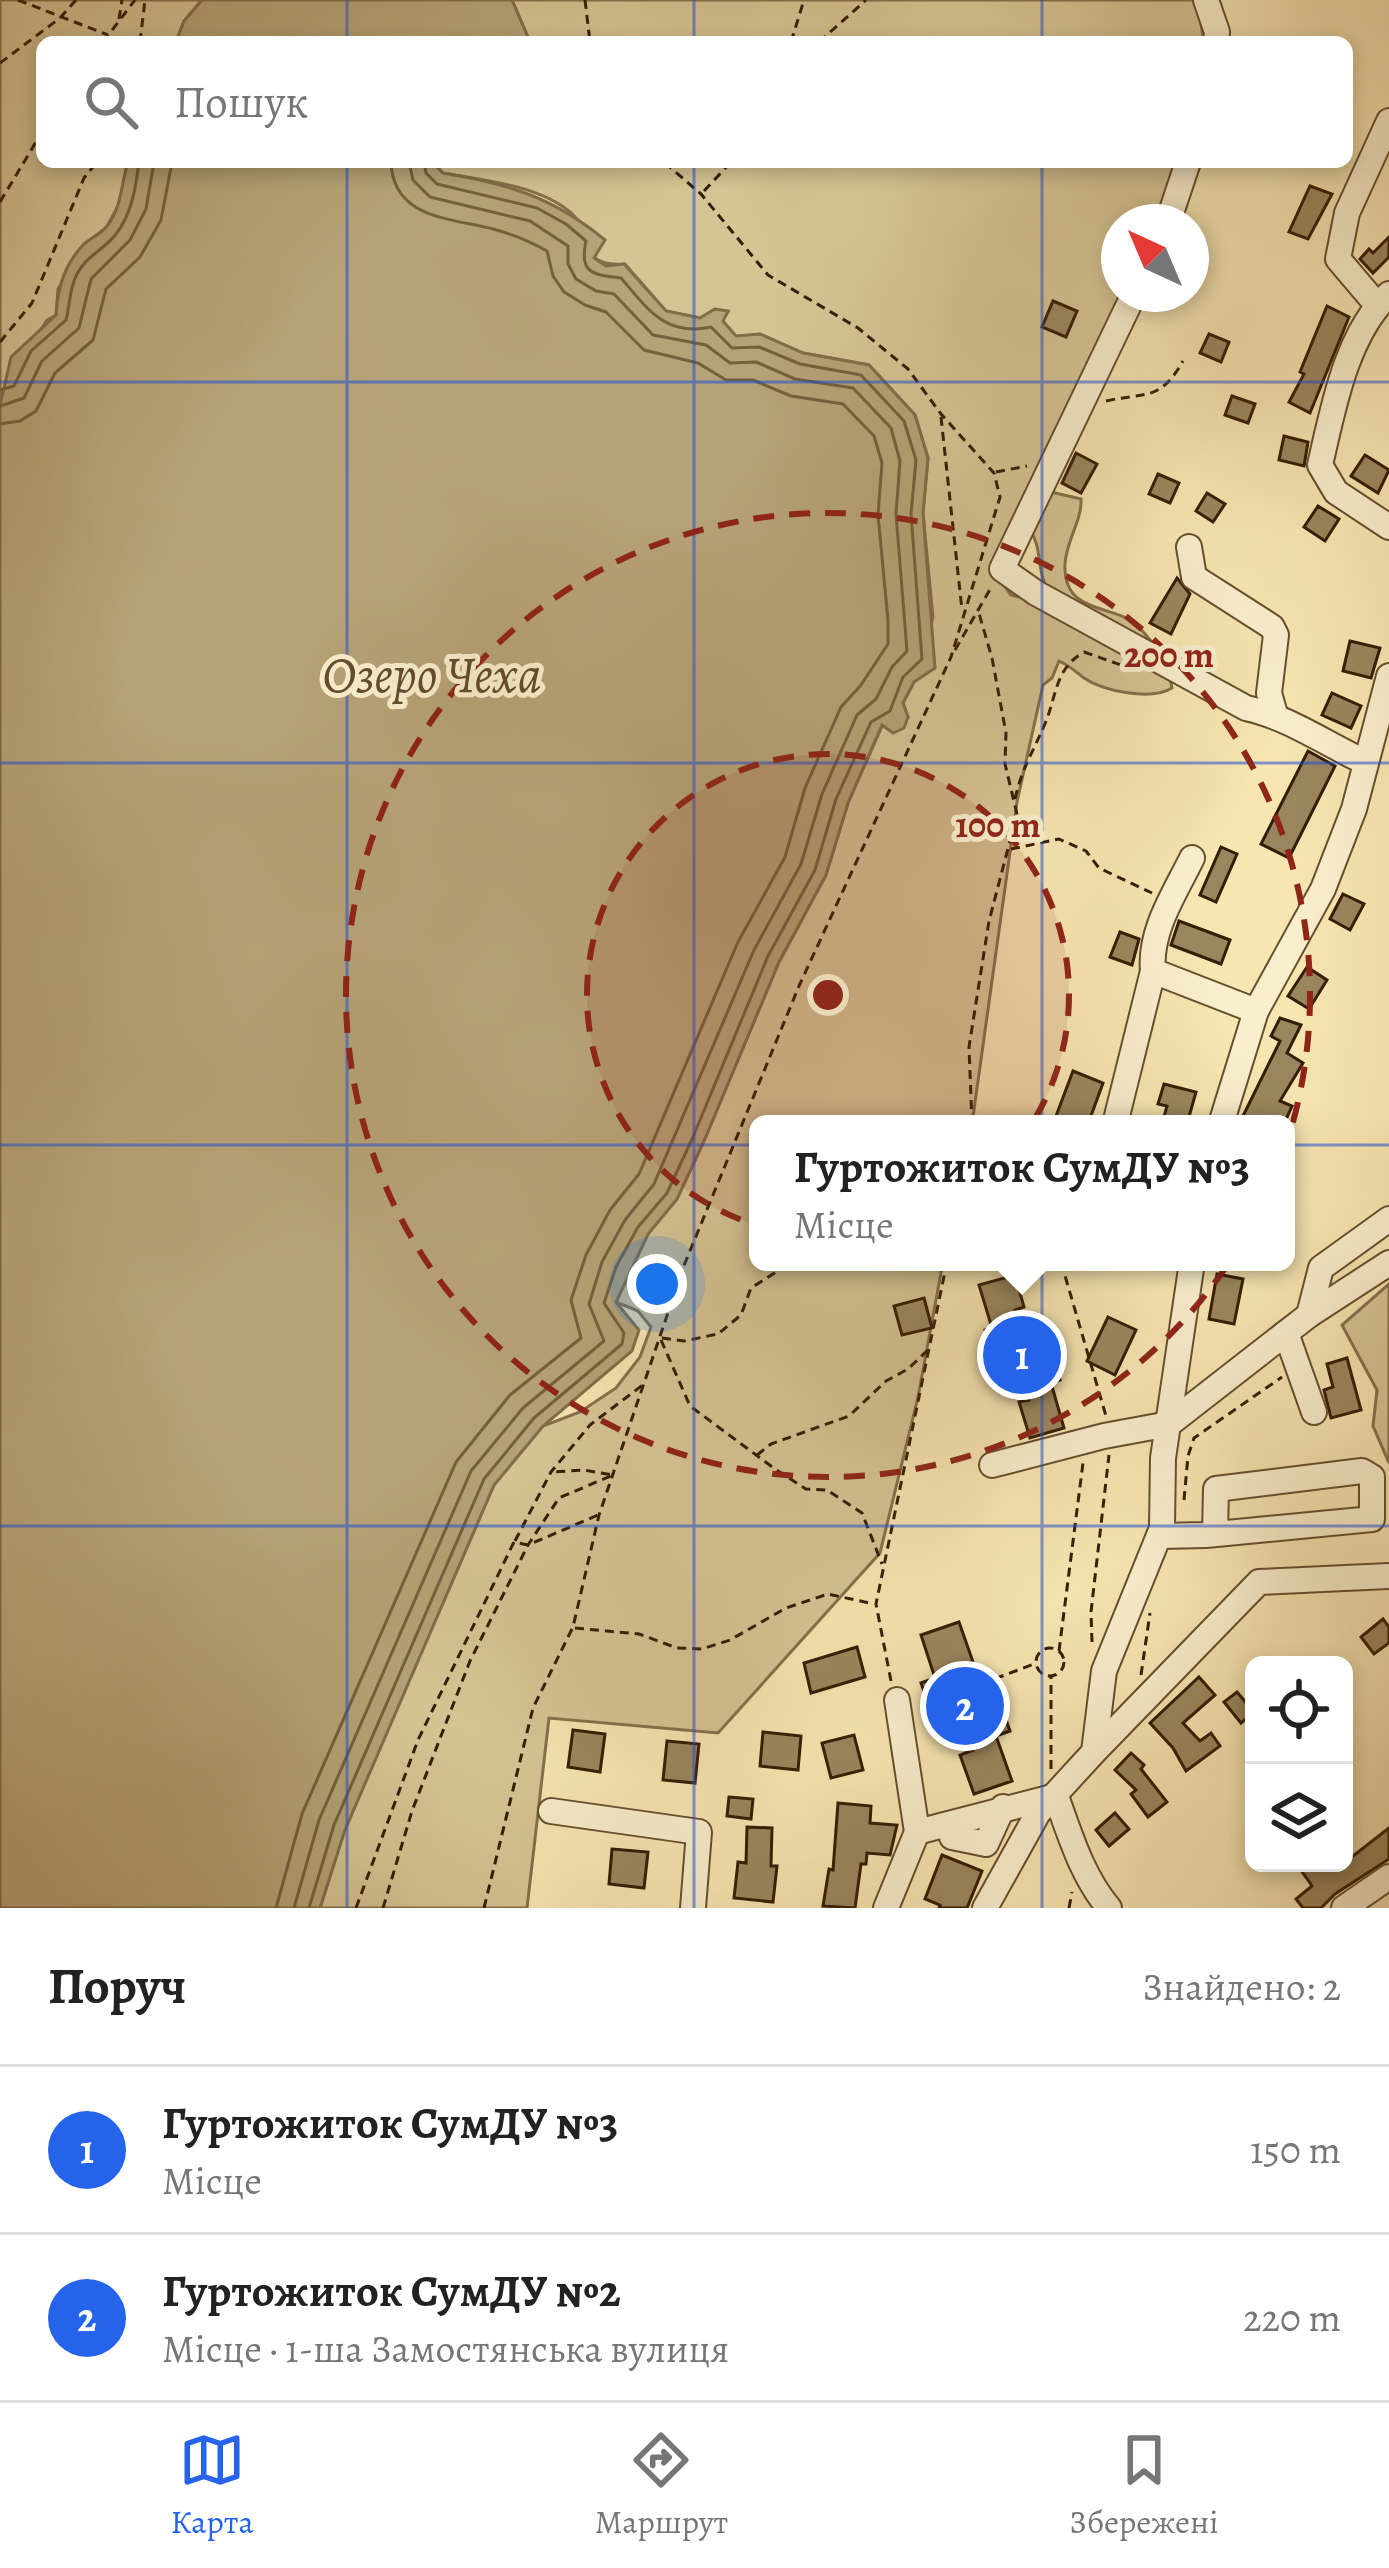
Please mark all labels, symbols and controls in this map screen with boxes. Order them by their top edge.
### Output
search box [36,36,1353,168]
icon: search [78,69,144,135]
text: Пошук [174,71,308,133]
north arrow [1101,204,1209,312]
text: 200 m [1124,630,1214,679]
water label: Озеро Чеха [322,640,542,710]
text: 100 m [955,800,1041,849]
centre of rings [807,974,849,1016]
popup [749,1115,1295,1271]
text: Гуртожиток СумДУ №3 [794,1136,1250,1198]
text: Місце [794,1198,894,1251]
your location [627,1254,687,1314]
pin: 1 [983,1310,1061,1400]
map controls [1245,1656,1353,1872]
button: locate [1245,1656,1353,1764]
pin: 2 [926,1661,1004,1751]
button: layers [1245,1764,1353,1872]
text: Поруч [48,1951,186,2021]
text: Знайдено: 2 [1142,1960,1341,2013]
text: Гуртожиток СумДУ №3 [162,2092,618,2154]
text: 1 [80,2123,94,2176]
text: 150 m [1250,2123,1341,2176]
text: Місце [162,2154,262,2207]
text: Гуртожиток СумДУ №2 [162,2260,621,2322]
text: 2 [78,2291,96,2344]
text: 220 m [1243,2291,1341,2344]
text: Місце · 1-ша Замостянська вулиця [162,2322,729,2375]
tab: Карта [170,2427,254,2544]
tab: Маршрут [595,2427,728,2544]
tab: Збережені [1069,2427,1218,2544]

